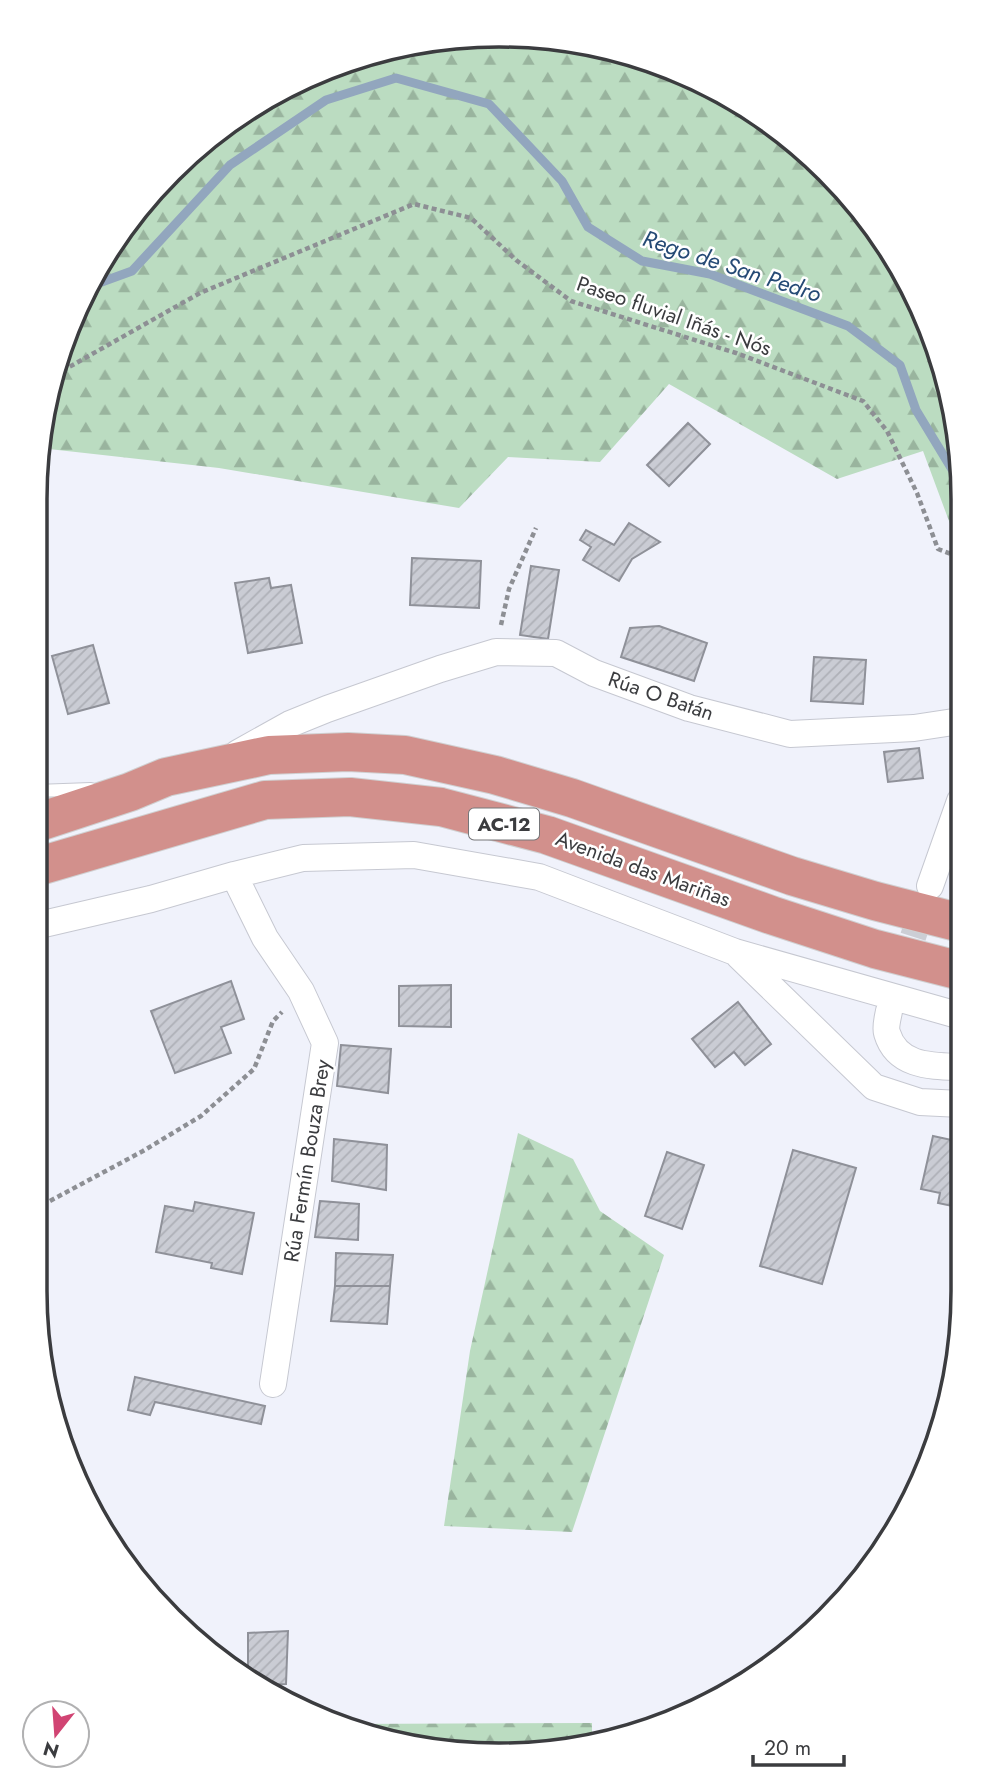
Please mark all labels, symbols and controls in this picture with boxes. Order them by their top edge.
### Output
water label: Rego de San Pedro [638,221,826,311]
street label: Paseo fluvial Iñás - Nós [573,269,775,363]
street label: Rúa O Batán [604,664,718,728]
road number: AC-12 [469,808,539,839]
street label: Avenida das Mariñas [552,824,734,914]
street label: Rúa Fermín Bouza Brey [276,1057,338,1265]
north arrow [21,1699,91,1769]
scale bar [753,1724,844,1768]
text: 20 m [764,1733,811,1763]
text: N [40,1735,62,1765]

